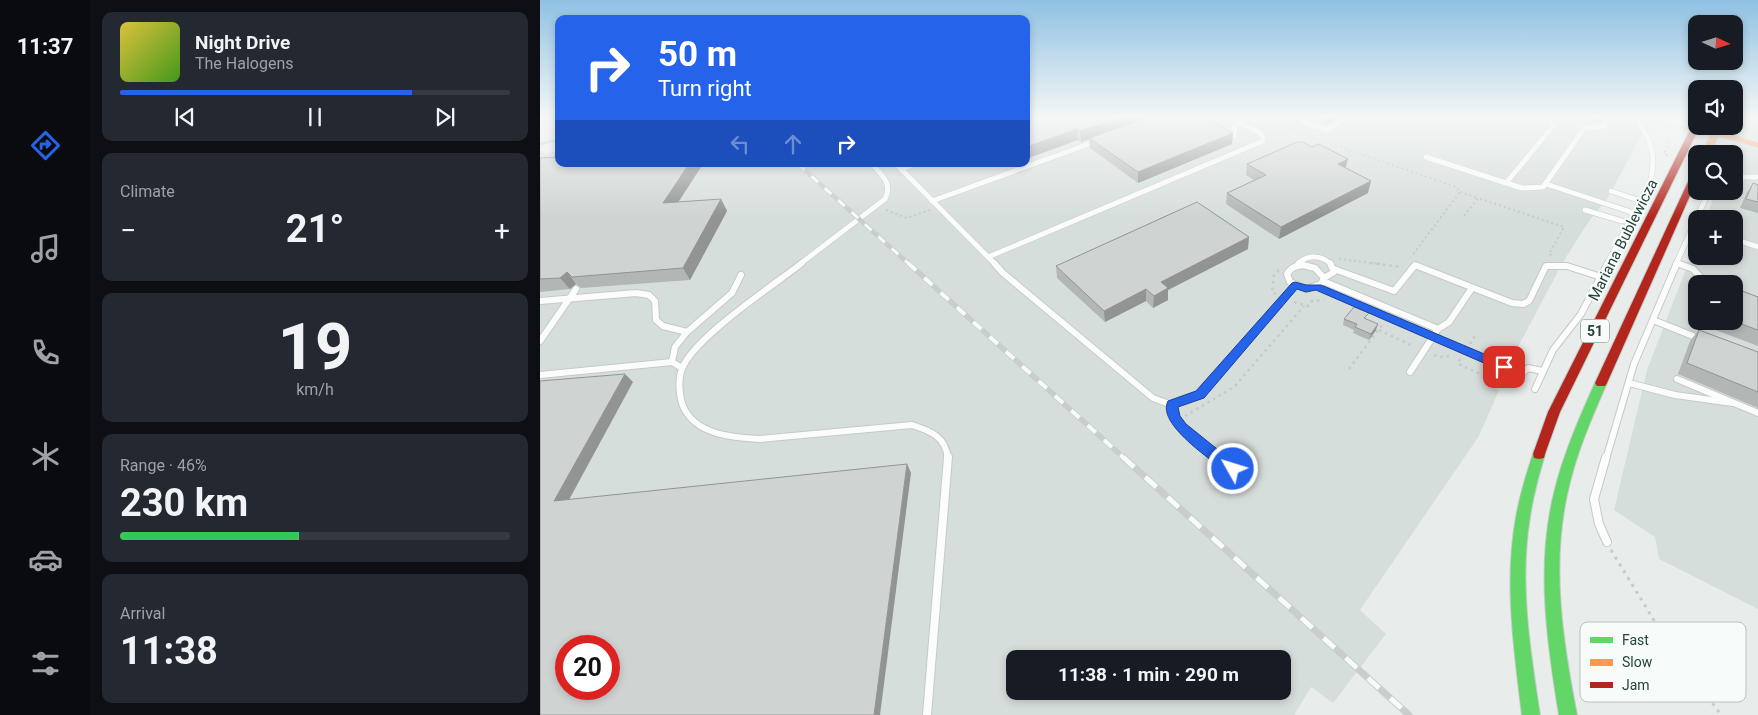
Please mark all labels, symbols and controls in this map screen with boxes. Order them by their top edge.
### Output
north arrow [1688,15,1742,70]
map controls [1688,15,1743,330]
text: Night Drive [195,31,290,54]
text: 11:37 [17,34,73,59]
text: 50 m [658,34,737,75]
icon: right [575,35,640,100]
text: The Halogens [195,54,294,73]
text: Turn right [658,76,752,101]
button: sound [1688,80,1743,135]
icon: previous [171,103,199,131]
icon: pause [301,103,329,131]
icon: next [431,103,459,131]
icon: directions [28,128,63,163]
icon: left [726,130,754,158]
icon: ahead [779,130,807,158]
icon: right [832,130,860,158]
button: search [1688,145,1743,200]
street label: Mariana Bublewicza [1584,176,1662,304]
text: Climate [120,182,175,201]
text: 21° [286,207,344,251]
button: + [1688,210,1743,265]
text: − [120,214,136,247]
text: + [494,214,510,247]
icon: music [28,231,63,266]
button: − [1688,275,1743,330]
text: 19 [278,309,352,385]
road number: 51 [1581,320,1609,342]
icon: phone [28,335,63,370]
pin [1483,346,1525,388]
icon: arrive [1490,353,1518,381]
text: km/h [296,380,334,399]
icon: climate [28,439,63,474]
position arrow [1206,442,1258,494]
text: Range · 46% [120,456,207,475]
text: 230 km [120,481,248,525]
icon: car [28,542,63,577]
text: Arrival [120,604,165,623]
legend [1580,622,1746,702]
text: 11:38 [120,629,218,673]
text: Fast [1622,632,1649,648]
speed limit sign: 20 [555,635,620,700]
icon: filters [28,646,63,681]
text: Slow [1622,654,1653,670]
text: 11:38 · 1 min · 290 m [1058,663,1239,686]
text: Jam [1622,677,1650,693]

